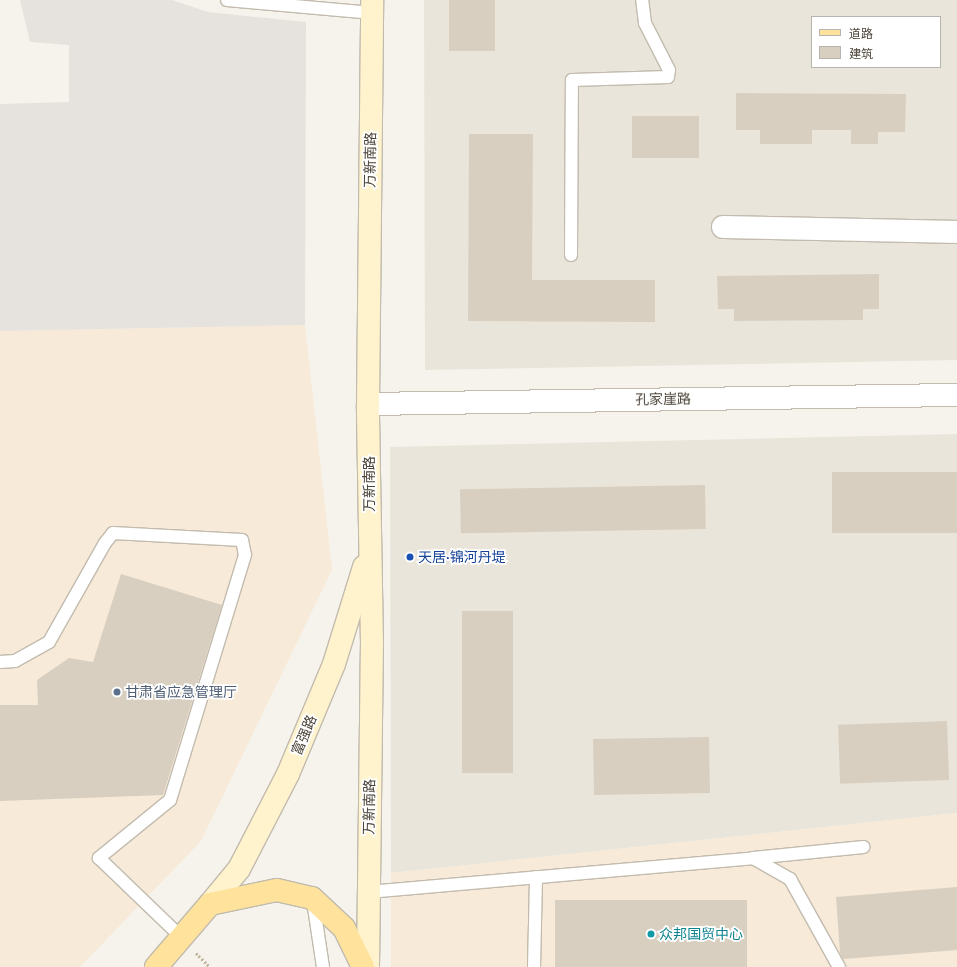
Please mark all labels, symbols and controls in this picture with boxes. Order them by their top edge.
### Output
legend [811,16,941,68]
text: 道路 [849,26,873,41]
text: 建筑 [849,46,873,61]
street label: 万新南路 [361,132,379,188]
street label: 孔家崖路 [635,390,691,408]
street label: 万新南路 [361,456,377,512]
place label: 天居·锦河丹堤 [418,549,506,565]
marker: 天居·锦河丹堤 [405,552,415,562]
place label: 甘肃省应急管理厅 [125,684,237,700]
marker: 甘肃省应急管理厅 [112,687,122,697]
street label: 富强路 [288,712,320,758]
street label: 万新南路 [360,779,378,835]
place label: 众邦国贸中心 [659,926,743,942]
marker: 众邦国贸中心 [646,929,656,939]

